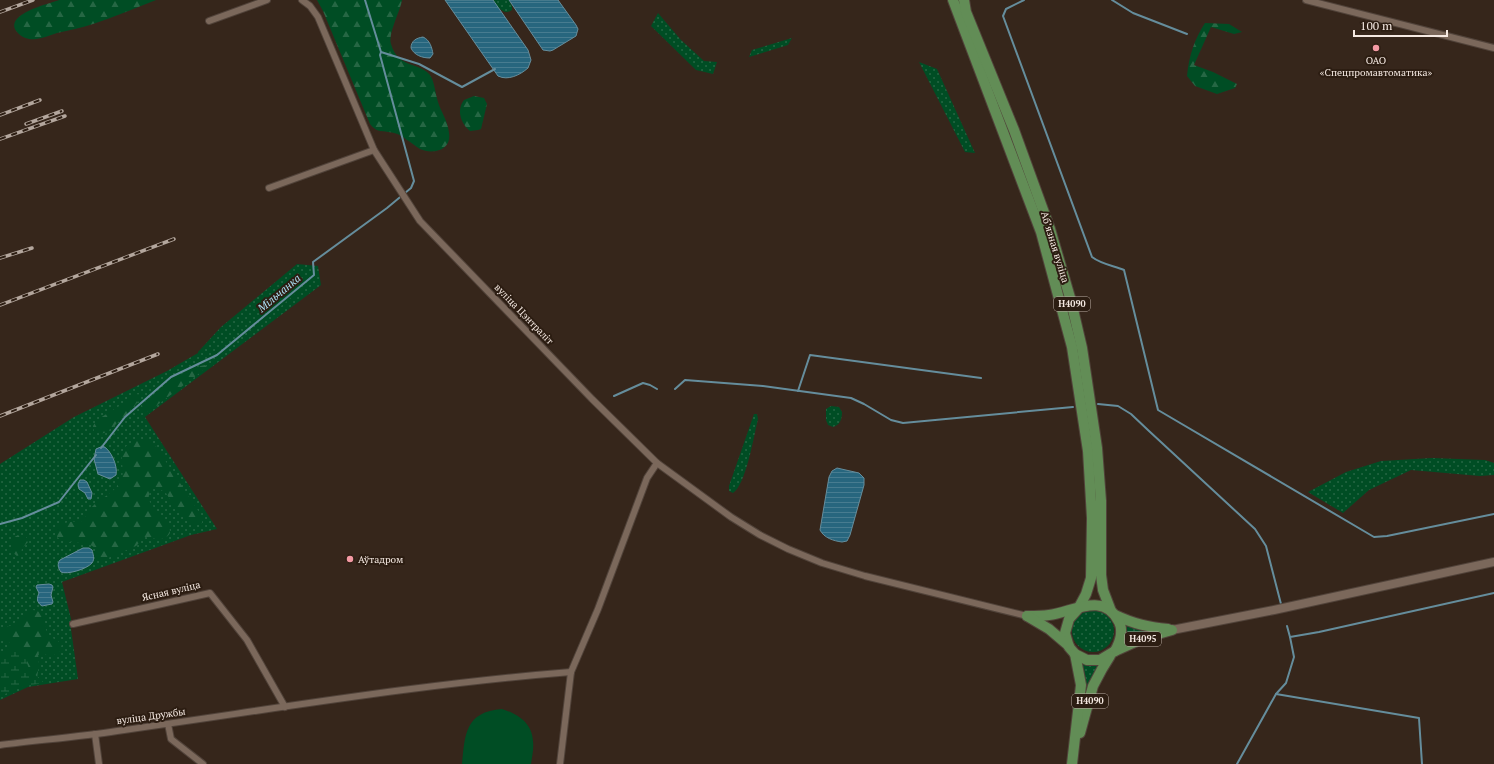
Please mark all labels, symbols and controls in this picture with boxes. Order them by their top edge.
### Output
scale bar [1354,12,1447,38]
text: 100 m [1360,18,1393,33]
marker: ОАО «Спецпромавтоматика» [1371,43,1381,53]
place label: ОАО «Спецпромавтоматика» [1320,54,1433,79]
street label: Абʼязная вуліца [1038,210,1072,284]
water label: Мільчанка [254,271,303,316]
street label: вуліца Цэнтраліт [492,281,556,347]
road number: Н4090 [1054,297,1090,311]
place label: Аўтадром [358,553,404,566]
marker: Аўтадром [345,554,355,564]
street label: Ясная вуліца [140,578,202,604]
road number: Н4095 [1125,632,1161,646]
road number: Н4090 [1072,694,1108,708]
street label: вуліца Дружбы [116,705,187,727]

